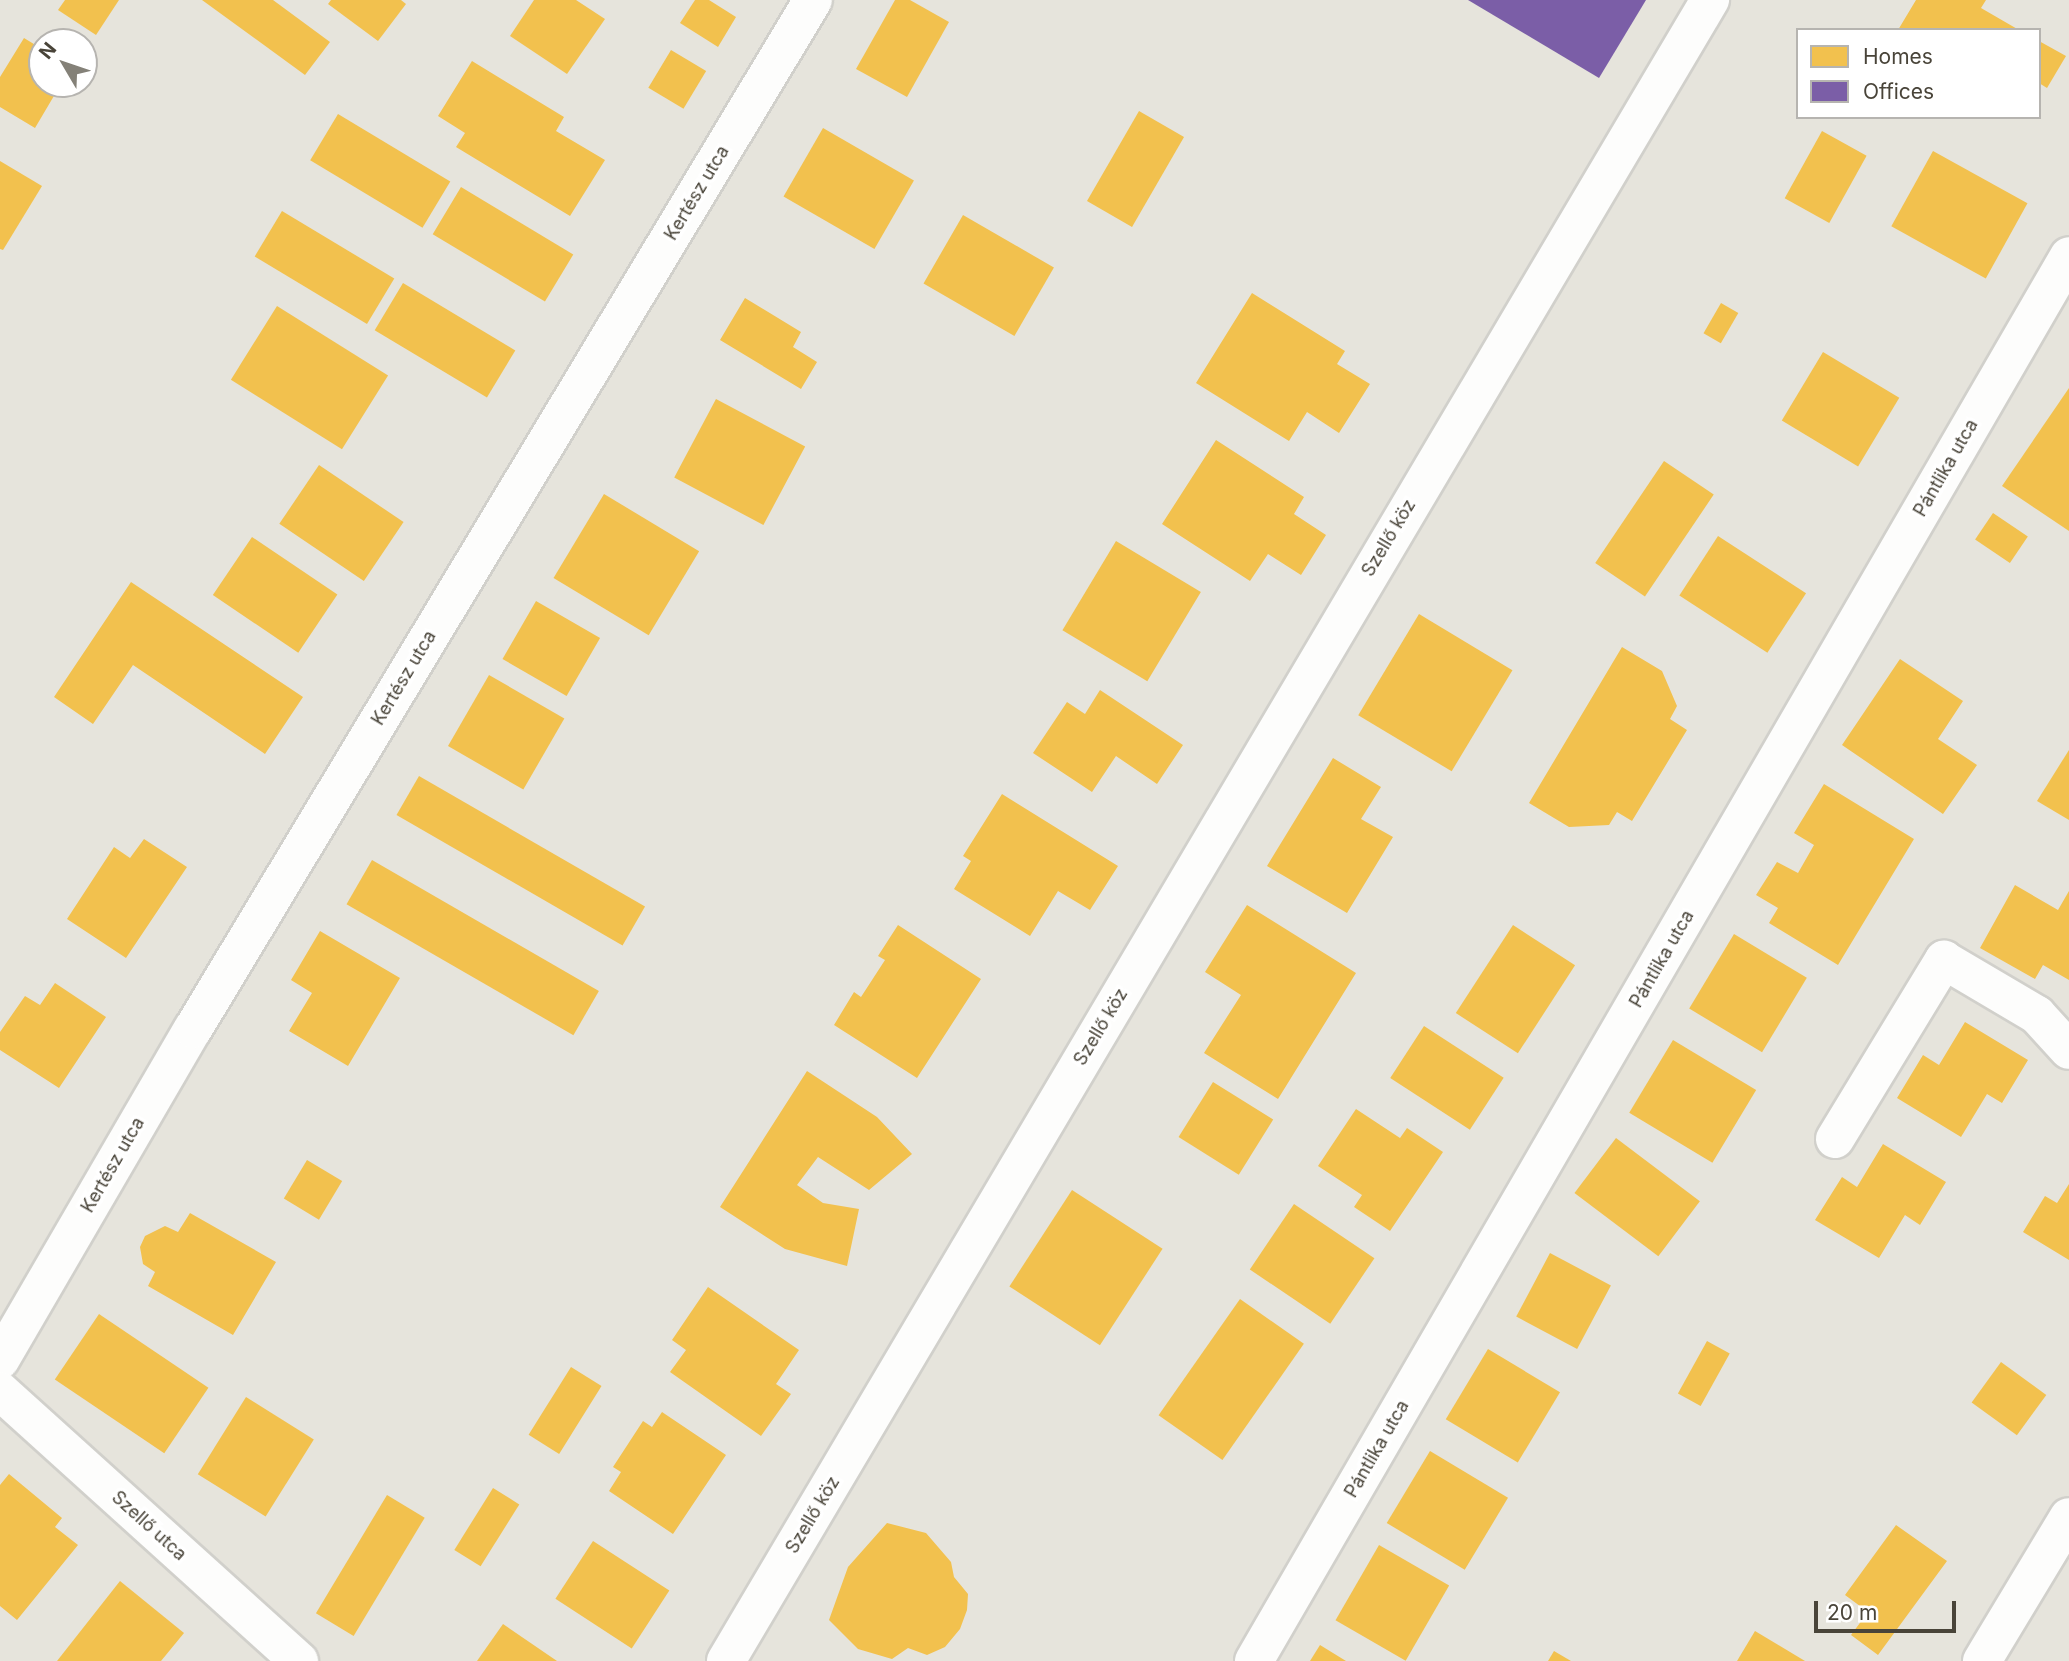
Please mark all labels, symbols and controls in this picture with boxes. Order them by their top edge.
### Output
north arrow [28,28,98,98]
legend [1796,28,2041,119]
text: N [34,38,61,64]
text: Homes [1863,44,1933,69]
text: Offices [1863,79,1934,104]
street label: Kertész utca [660,142,734,244]
street label: Pántlika utca [1909,415,1983,521]
street label: Szellő köz [1358,495,1420,581]
street label: Kertész utca [367,627,441,729]
street label: Pántlika utca [1625,906,1699,1012]
street label: Szellő köz [1070,984,1132,1070]
street label: Kertész utca [77,1113,149,1217]
street label: Pántlika utca [1340,1396,1414,1502]
street label: Szellő köz [782,1472,844,1558]
street label: Szellő utca [107,1487,191,1565]
scale bar [1817,1588,1959,1632]
text: 20 m [1827,1600,1877,1625]

